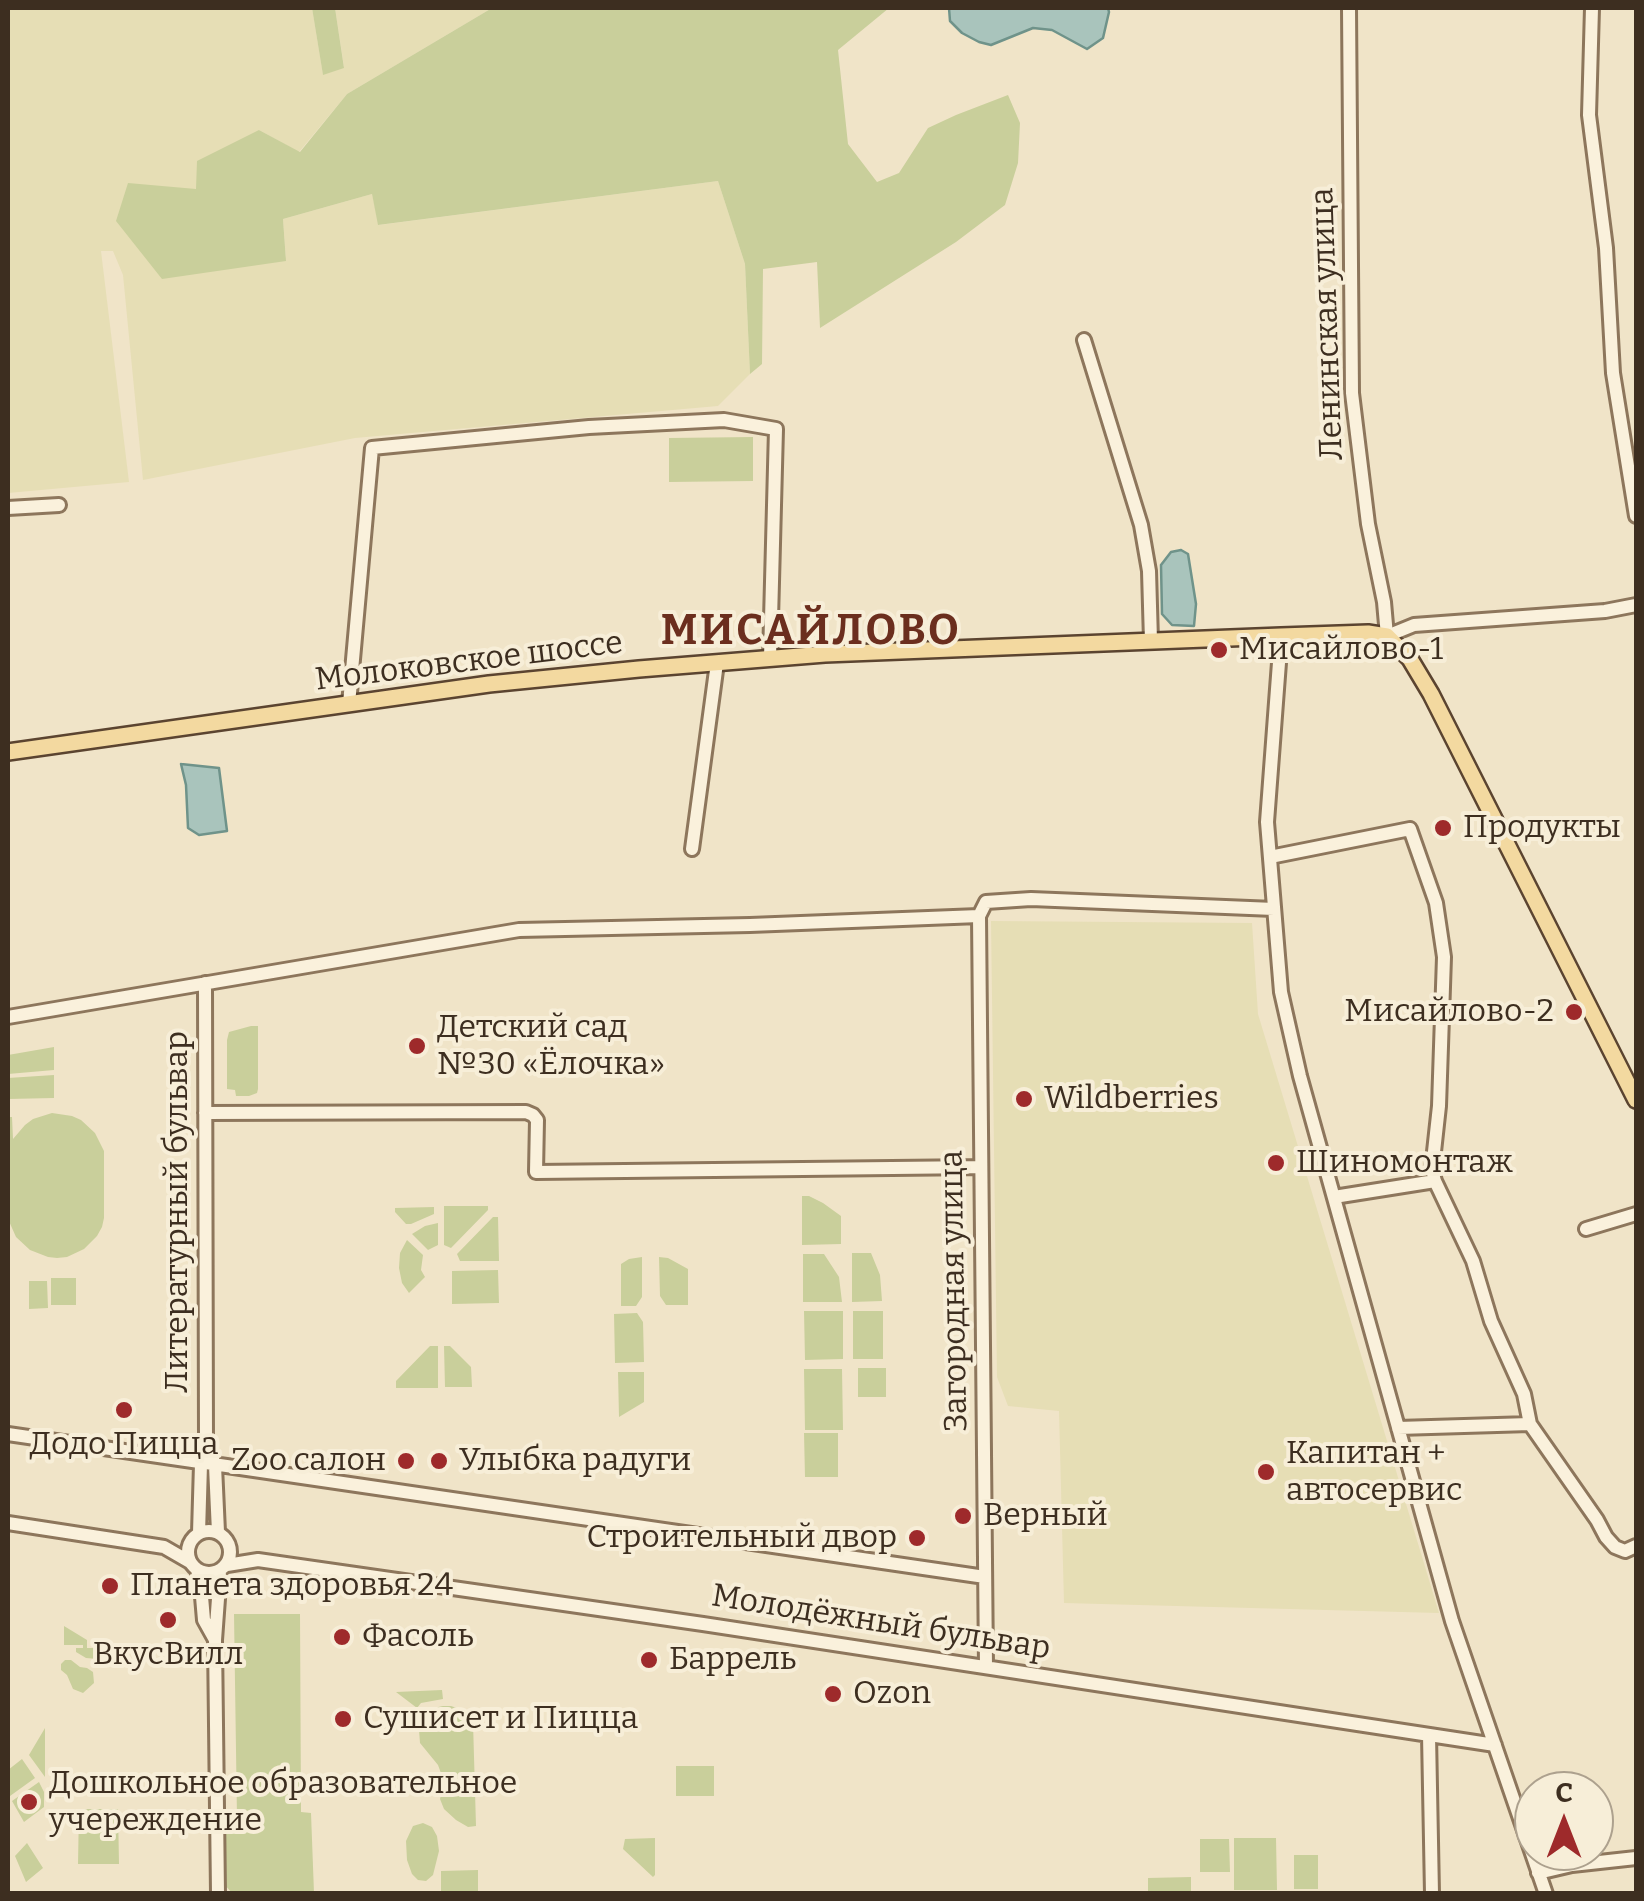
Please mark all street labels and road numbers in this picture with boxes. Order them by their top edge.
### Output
street label: Ленинская улица [1304,187,1352,461]
street label: Молоковское шоссе [313,624,625,700]
street label: Литературный бульвар [159,1031,197,1393]
street label: Загородная улица [933,1150,977,1432]
street label: Молодёжный бульвар [709,1577,1053,1669]

